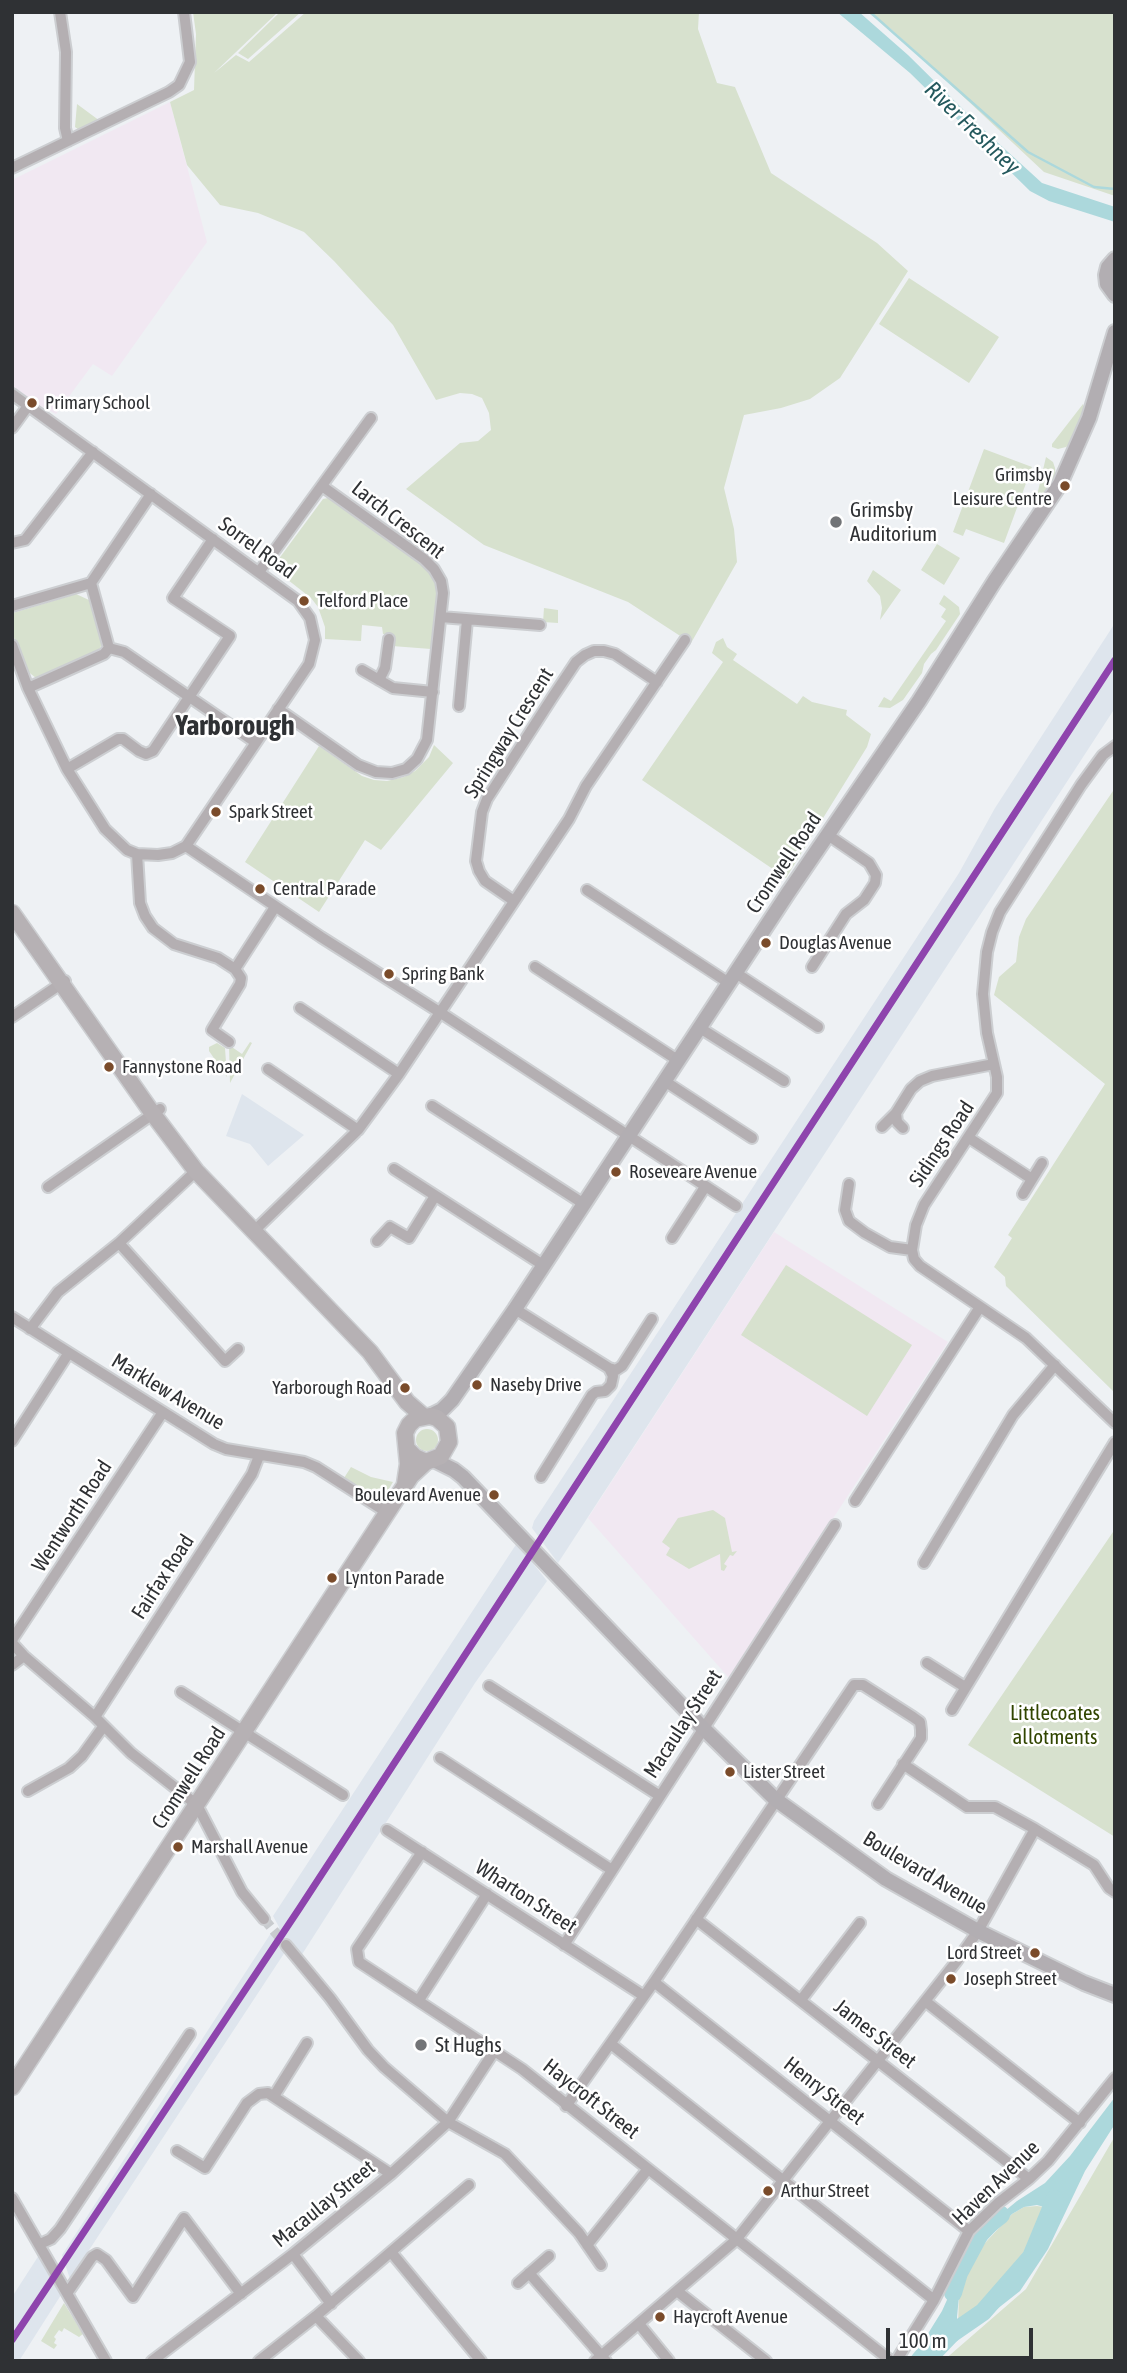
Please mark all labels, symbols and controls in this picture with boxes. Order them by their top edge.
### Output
water label: River Freshney [919,76,1025,180]
place label: Primary School [45,392,150,414]
marker: Primary School [25,396,39,410]
place label: Grimsby Leisure Centre [953,464,1052,508]
street label: Larch Crescent [346,476,450,564]
marker: Grimsby Leisure Centre [1058,479,1072,493]
place label: Grimsby Auditorium [850,497,937,547]
street label: Sorrel Road [214,512,300,584]
marker: Grimsby Auditorium [828,514,844,530]
place label: Telford Place [317,590,408,612]
marker: Telford Place [297,594,311,608]
street label: Springway Crescent [459,663,559,803]
district label: Yarborough [175,709,295,743]
place label: Spark Street [229,801,313,823]
marker: Spark Street [209,805,223,819]
street label: Cromwell Road [741,808,827,918]
place label: Central Parade [273,878,376,900]
marker: Central Parade [253,882,267,896]
place label: Douglas Avenue [779,932,892,954]
marker: Douglas Avenue [759,936,773,950]
place label: Spring Bank [402,963,484,985]
marker: Spring Bank [382,967,396,981]
place label: Fannystone Road [122,1056,242,1078]
marker: Fannystone Road [102,1060,116,1074]
street label: Sidings Road [904,1096,980,1192]
place label: Roseveare Avenue [629,1161,757,1183]
marker: Roseveare Avenue [609,1165,623,1179]
street label: Marklew Avenue [107,1348,229,1436]
place label: Naseby Drive [490,1374,582,1396]
place label: Yarborough Road [272,1377,392,1399]
marker: Naseby Drive [470,1378,484,1392]
marker: Yarborough Road [398,1381,412,1395]
street label: Wentworth Road [27,1456,117,1576]
place label: Boulevard Avenue [354,1484,481,1506]
marker: Boulevard Avenue [487,1488,501,1502]
street label: Fairfax Road [126,1530,200,1624]
place label: Lynton Parade [345,1567,444,1589]
marker: Lynton Parade [325,1571,339,1585]
street label: Macaulay Street [639,1665,727,1783]
park label: Littlecoates allotments [1010,1700,1100,1750]
street label: Cromwell Road [147,1722,231,1834]
place label: Lister Street [743,1761,825,1783]
marker: Lister Street [723,1765,737,1779]
street label: Boulevard Avenue [859,1826,991,1920]
place label: Marshall Avenue [191,1836,308,1858]
marker: Marshall Avenue [171,1840,185,1854]
street label: Wharton Street [470,1855,582,1939]
place label: Lord Street [947,1942,1022,1964]
marker: Lord Street [1028,1946,1042,1960]
place label: Joseph Street [964,1968,1057,1990]
marker: Joseph Street [944,1972,958,1986]
street label: James Street [829,1994,921,2074]
place label: St Hughs [435,2032,502,2058]
marker: St Hughs [413,2037,429,2053]
street label: Henry Street [779,2052,869,2130]
street label: Haycroft Street [538,2054,644,2144]
street label: Haven Avenue [947,2135,1045,2231]
street label: Macaulay Street [268,2155,380,2253]
place label: Arthur Street [781,2180,869,2202]
marker: Arthur Street [761,2184,775,2198]
place label: Haycroft Avenue [673,2306,788,2328]
marker: Haycroft Avenue [653,2310,667,2324]
scale bar [889,2314,1036,2358]
text: 100 m [899,2328,947,2352]

